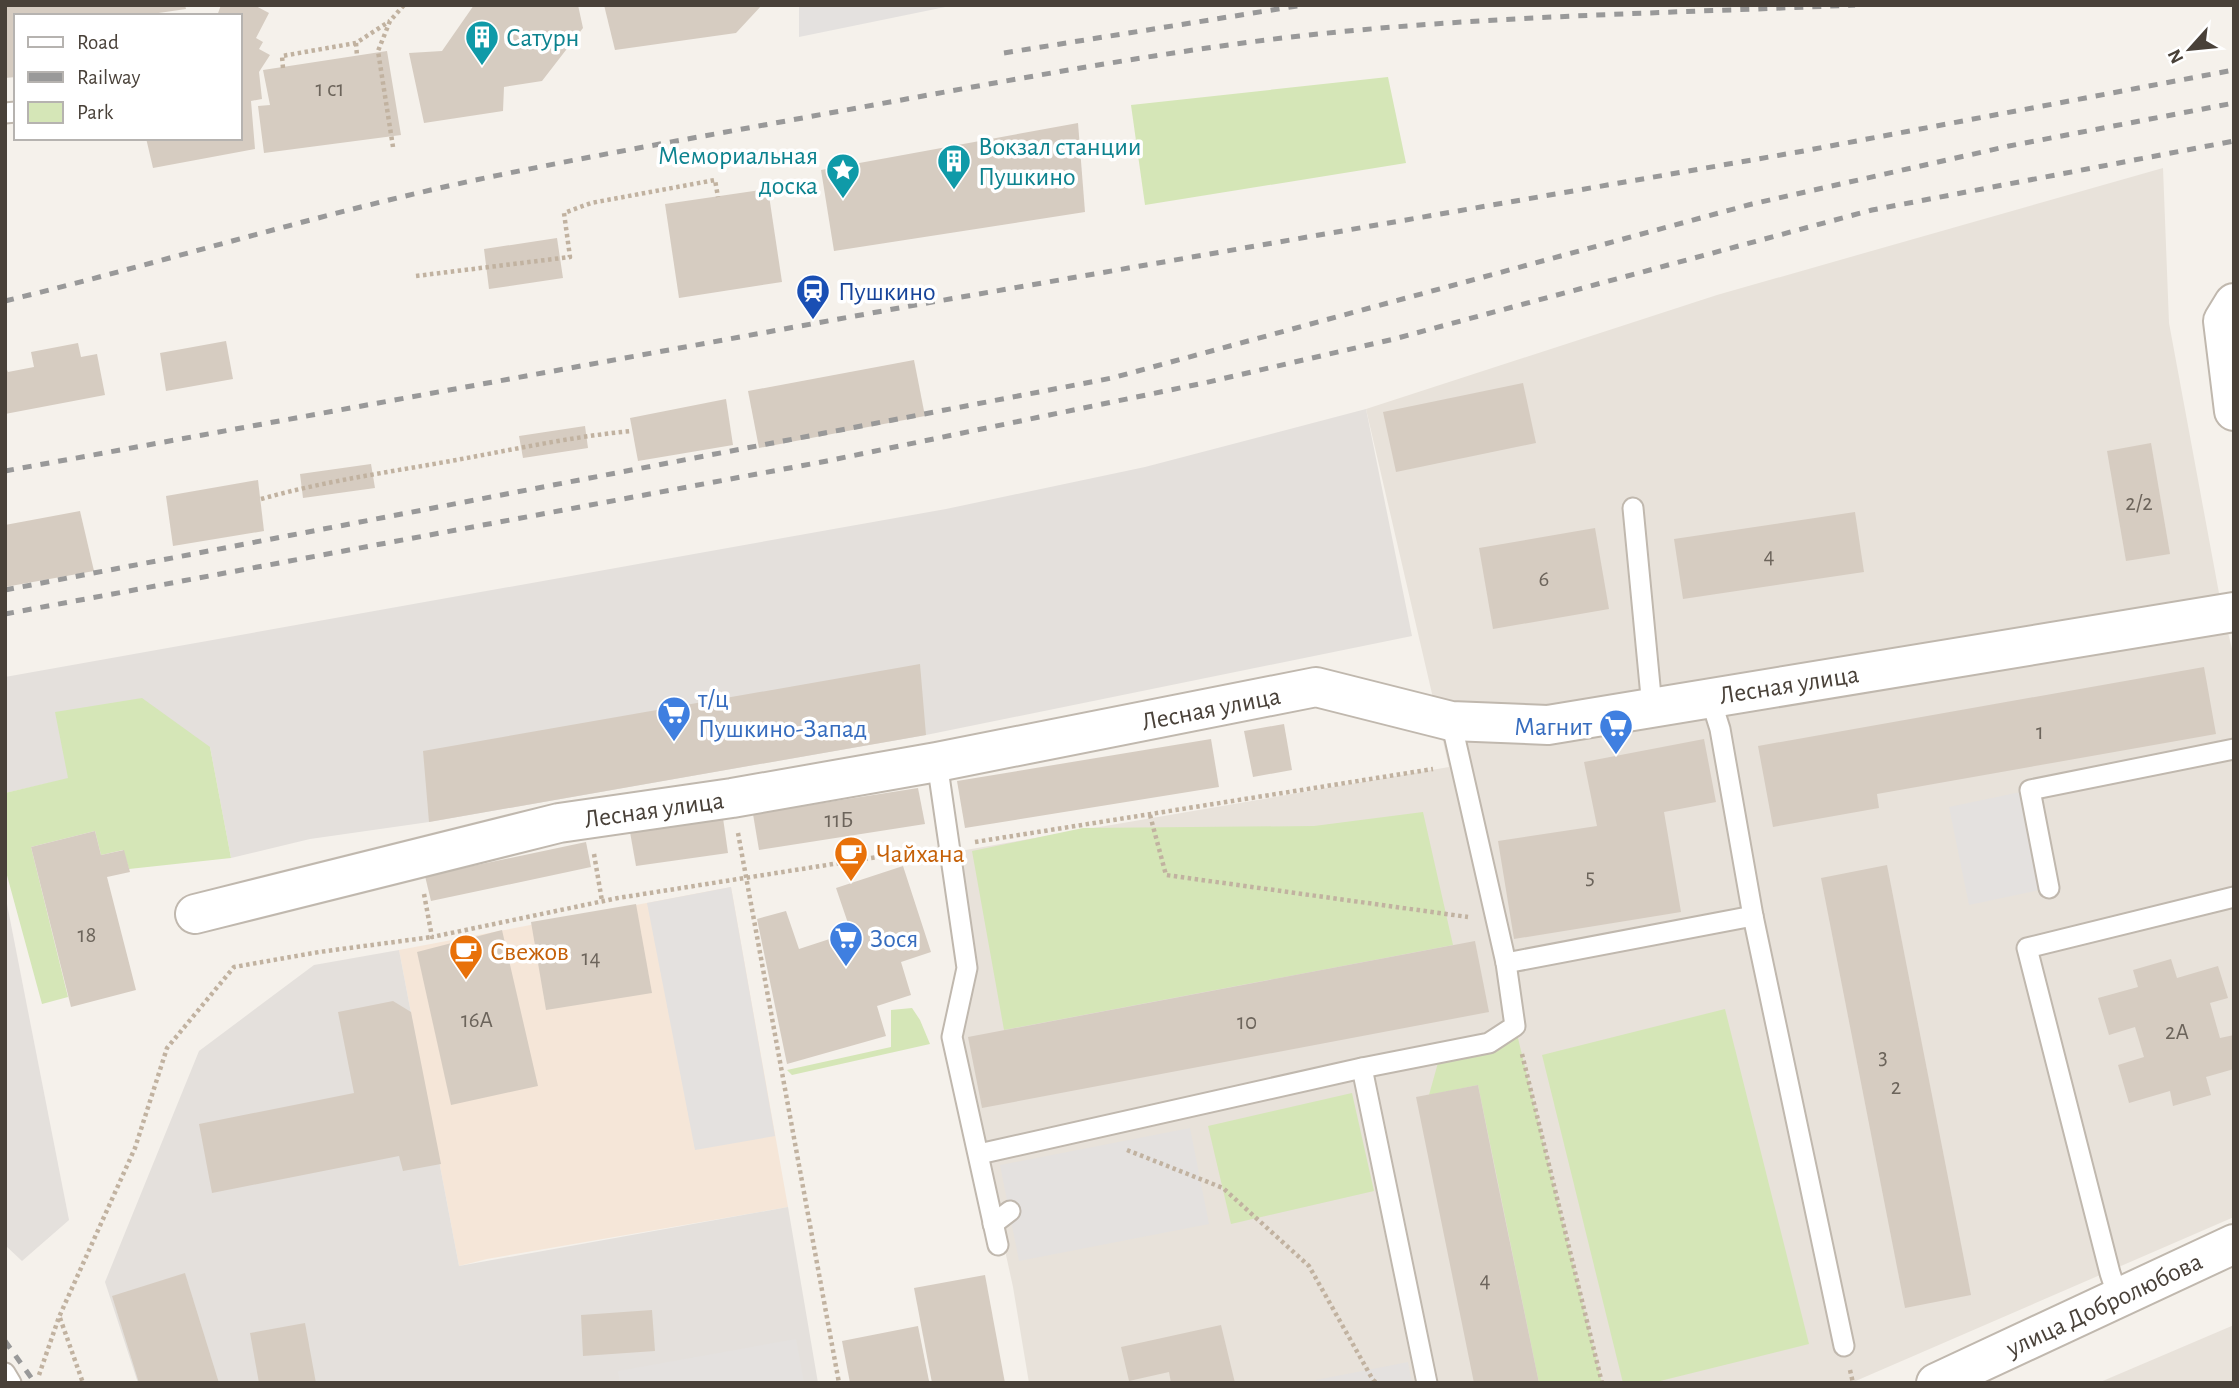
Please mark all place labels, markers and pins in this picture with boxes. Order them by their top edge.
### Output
building icon: Сатурн [463,18,501,67]
place label: Сатурн [506,25,579,51]
place label: Вокзал станции Пушкино [978,134,1142,190]
building icon: Вокзал станции Пушкино [935,142,973,191]
place label: Мемориальная доска [658,143,818,199]
place icon: Мемориальная доска [824,151,862,200]
station icon: Пушкино [794,272,832,321]
place label: Пушкино [838,279,936,305]
place label: т/ц Пушкино-Запад [697,686,867,742]
supermarket icon: т/ц Пушкино-Запад [655,694,693,743]
supermarket icon: Магнит [1597,707,1635,756]
place label: Магнит [1514,714,1593,740]
cafe icon: Чайхана [832,834,870,883]
place label: Чайхана [876,841,965,867]
supermarket icon: Зося [827,919,865,968]
place label: Зося [870,926,918,952]
cafe icon: Свежов [447,932,485,981]
place label: Свежов [490,939,569,965]

